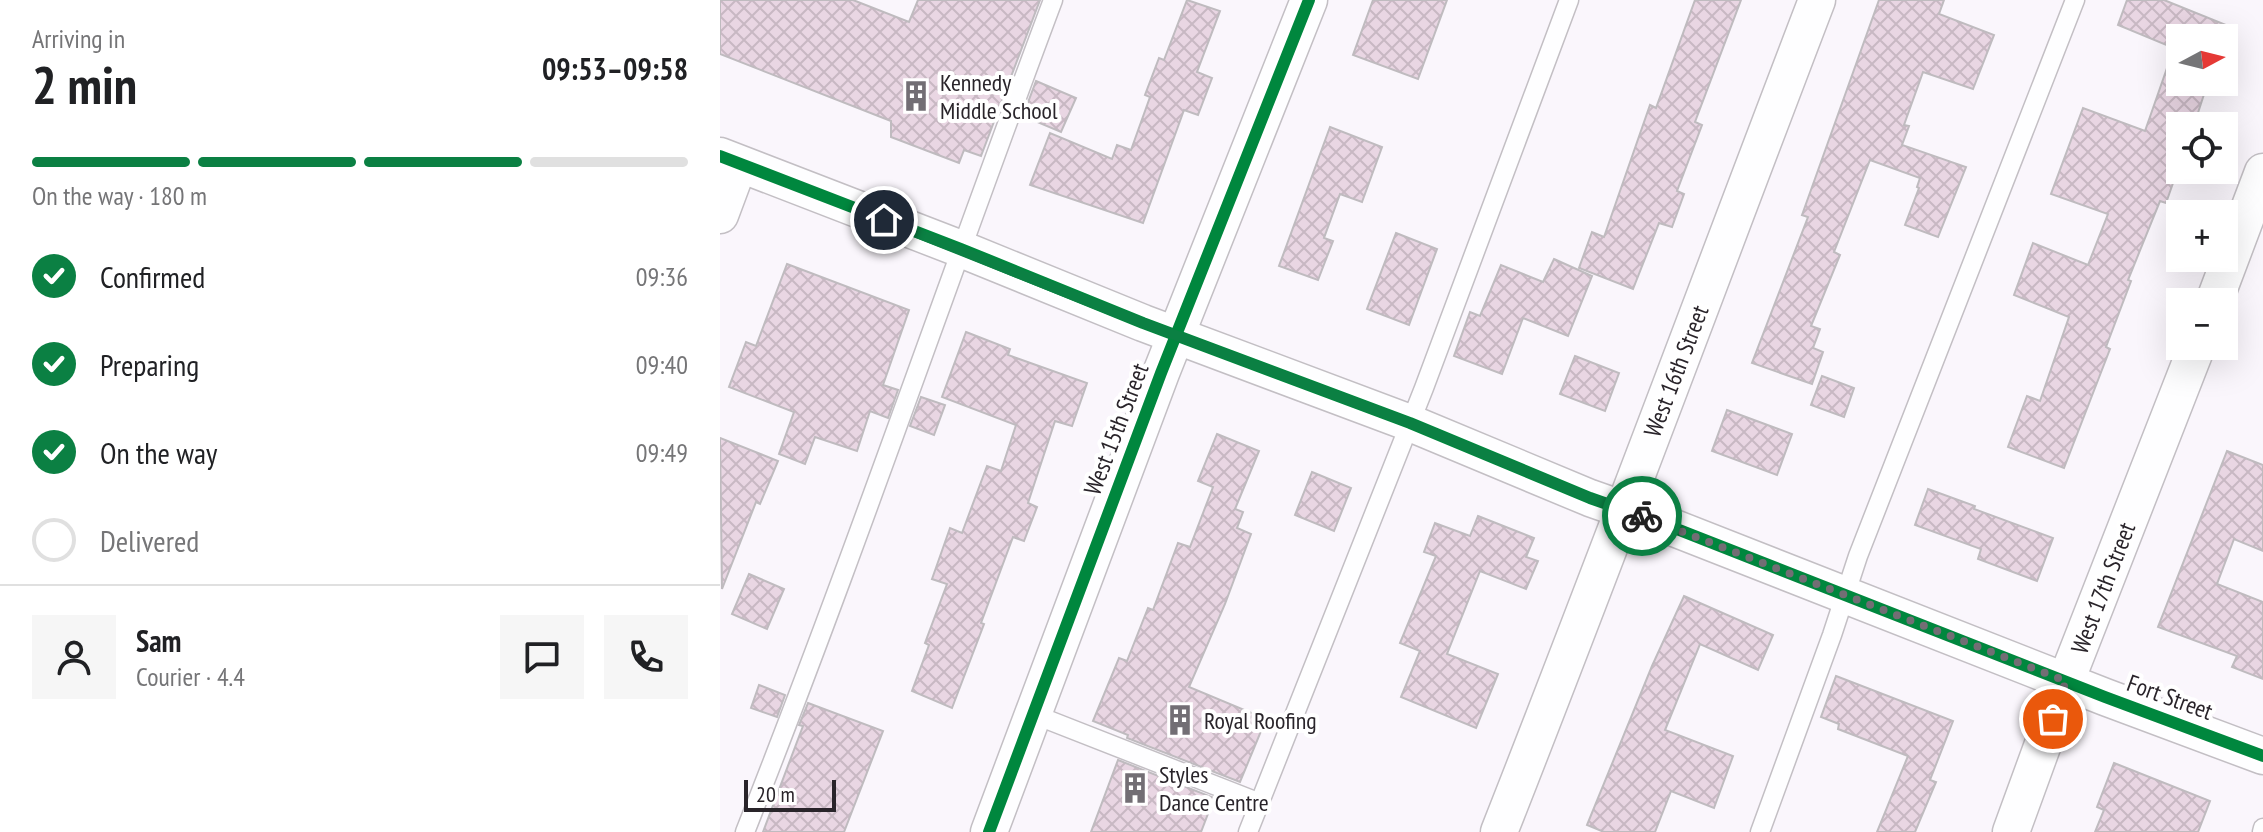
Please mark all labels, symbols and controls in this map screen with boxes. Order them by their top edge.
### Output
text: Arriving in [32,22,125,55]
north arrow [2166,24,2238,96]
map controls [2166,24,2238,360]
text: 09:53–09:58 [542,49,688,88]
text: 2 min [32,51,137,118]
place label: Kennedy Middle School [940,67,1058,126]
building icon: Kennedy Middle School [899,79,933,113]
button: locate [2166,112,2238,184]
text: On the way · 180 m [32,179,207,212]
pin [850,186,918,254]
icon: home [862,198,906,242]
button: + [2166,200,2238,272]
icon: check [32,254,76,298]
text: Confirmed [100,257,205,296]
text: 09:36 [636,260,688,293]
button: − [2166,288,2238,360]
street label: West 16th Street [1637,300,1715,441]
icon: check [32,342,76,386]
text: Preparing [100,345,199,384]
text: 09:40 [636,348,688,381]
street label: West 15th Street [1077,358,1155,499]
icon: check [32,430,76,474]
text: On the way [100,433,217,472]
text: 09:49 [636,436,688,469]
courier [1602,476,1682,556]
icon: bike [1620,494,1664,538]
street label: West 17th Street [2064,518,2142,658]
text: Delivered [100,521,199,560]
button: person [32,615,116,699]
button: chat [500,615,584,699]
button: phone [604,615,688,699]
text: Sam [136,621,181,660]
text: Courier · 4.4 [136,660,245,693]
street label: Fort Street [2123,667,2217,727]
pin [2019,685,2087,753]
icon: bag [2031,697,2075,741]
building icon: Royal Roofing [1163,703,1197,737]
place label: Royal Roofing [1204,705,1317,736]
place label: Styles Dance Centre [1159,759,1269,818]
building icon: Styles Dance Centre [1118,771,1152,805]
scale bar [744,776,836,812]
text: 20 m [756,780,795,808]

